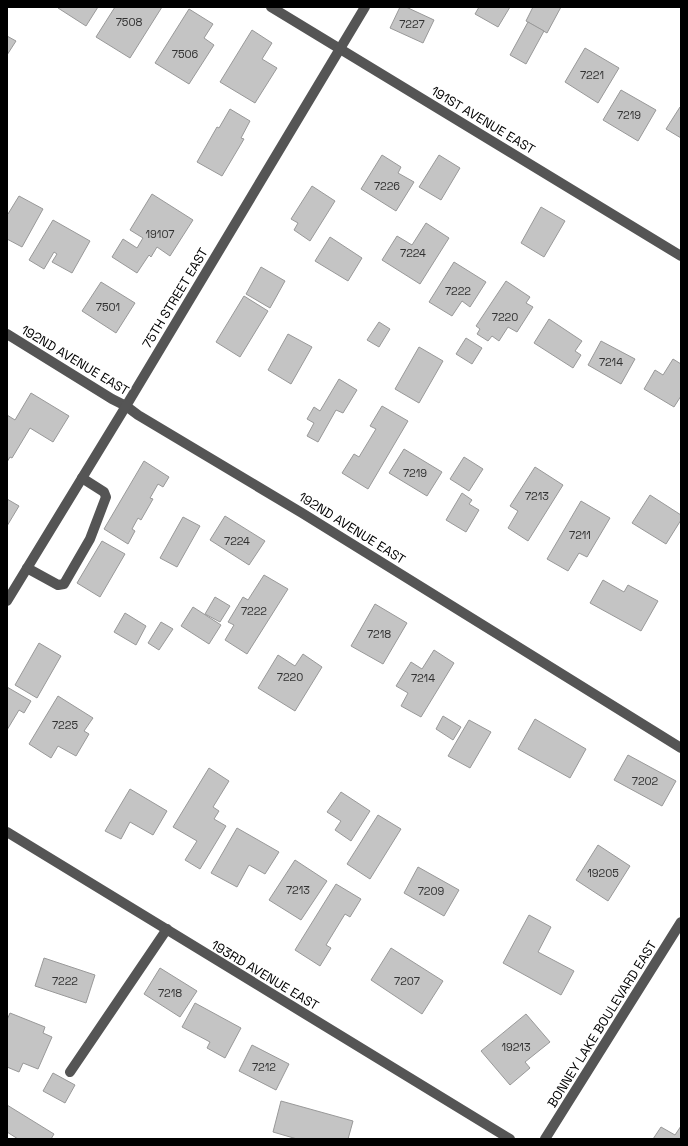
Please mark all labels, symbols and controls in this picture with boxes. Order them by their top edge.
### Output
house number: 7508 [116,15,142,29]
house number: 7227 [399,17,425,31]
house number: 7506 [172,47,199,61]
house number: 7221 [580,68,604,82]
street label: 191ST AVENUE EAST [428,82,538,158]
house number: 7219 [617,108,641,122]
house number: 7226 [374,179,400,193]
house number: 19107 [146,227,175,241]
street label: 75TH STREET EAST [138,244,212,351]
house number: 7224 [400,246,426,260]
house number: 7222 [445,284,471,298]
house number: 7501 [96,300,120,314]
house number: 7220 [492,310,518,324]
street label: 192ND AVENUE EAST [18,321,132,399]
house number: 7214 [599,355,623,369]
house number: 7219 [403,466,427,480]
street label: 192ND AVENUE EAST [295,488,409,568]
house number: 7213 [525,489,549,503]
house number: 7211 [569,528,591,542]
house number: 7224 [224,534,250,548]
house number: 7222 [241,604,267,618]
house number: 7218 [367,627,391,641]
house number: 7220 [277,670,303,684]
house number: 7214 [411,671,435,685]
house number: 7225 [52,718,78,732]
house number: 7202 [632,774,659,788]
house number: 19205 [587,866,619,880]
house number: 7213 [286,883,310,897]
house number: 7209 [418,884,445,898]
street label: 193RD AVENUE EAST [208,936,322,1014]
street label: BONNEY LAKE BOULEVARD EAST [543,937,661,1111]
house number: 7222 [52,974,78,988]
house number: 7207 [394,974,420,988]
house number: 7218 [158,986,182,1000]
house number: 19213 [501,1040,531,1054]
house number: 7212 [252,1060,276,1074]

